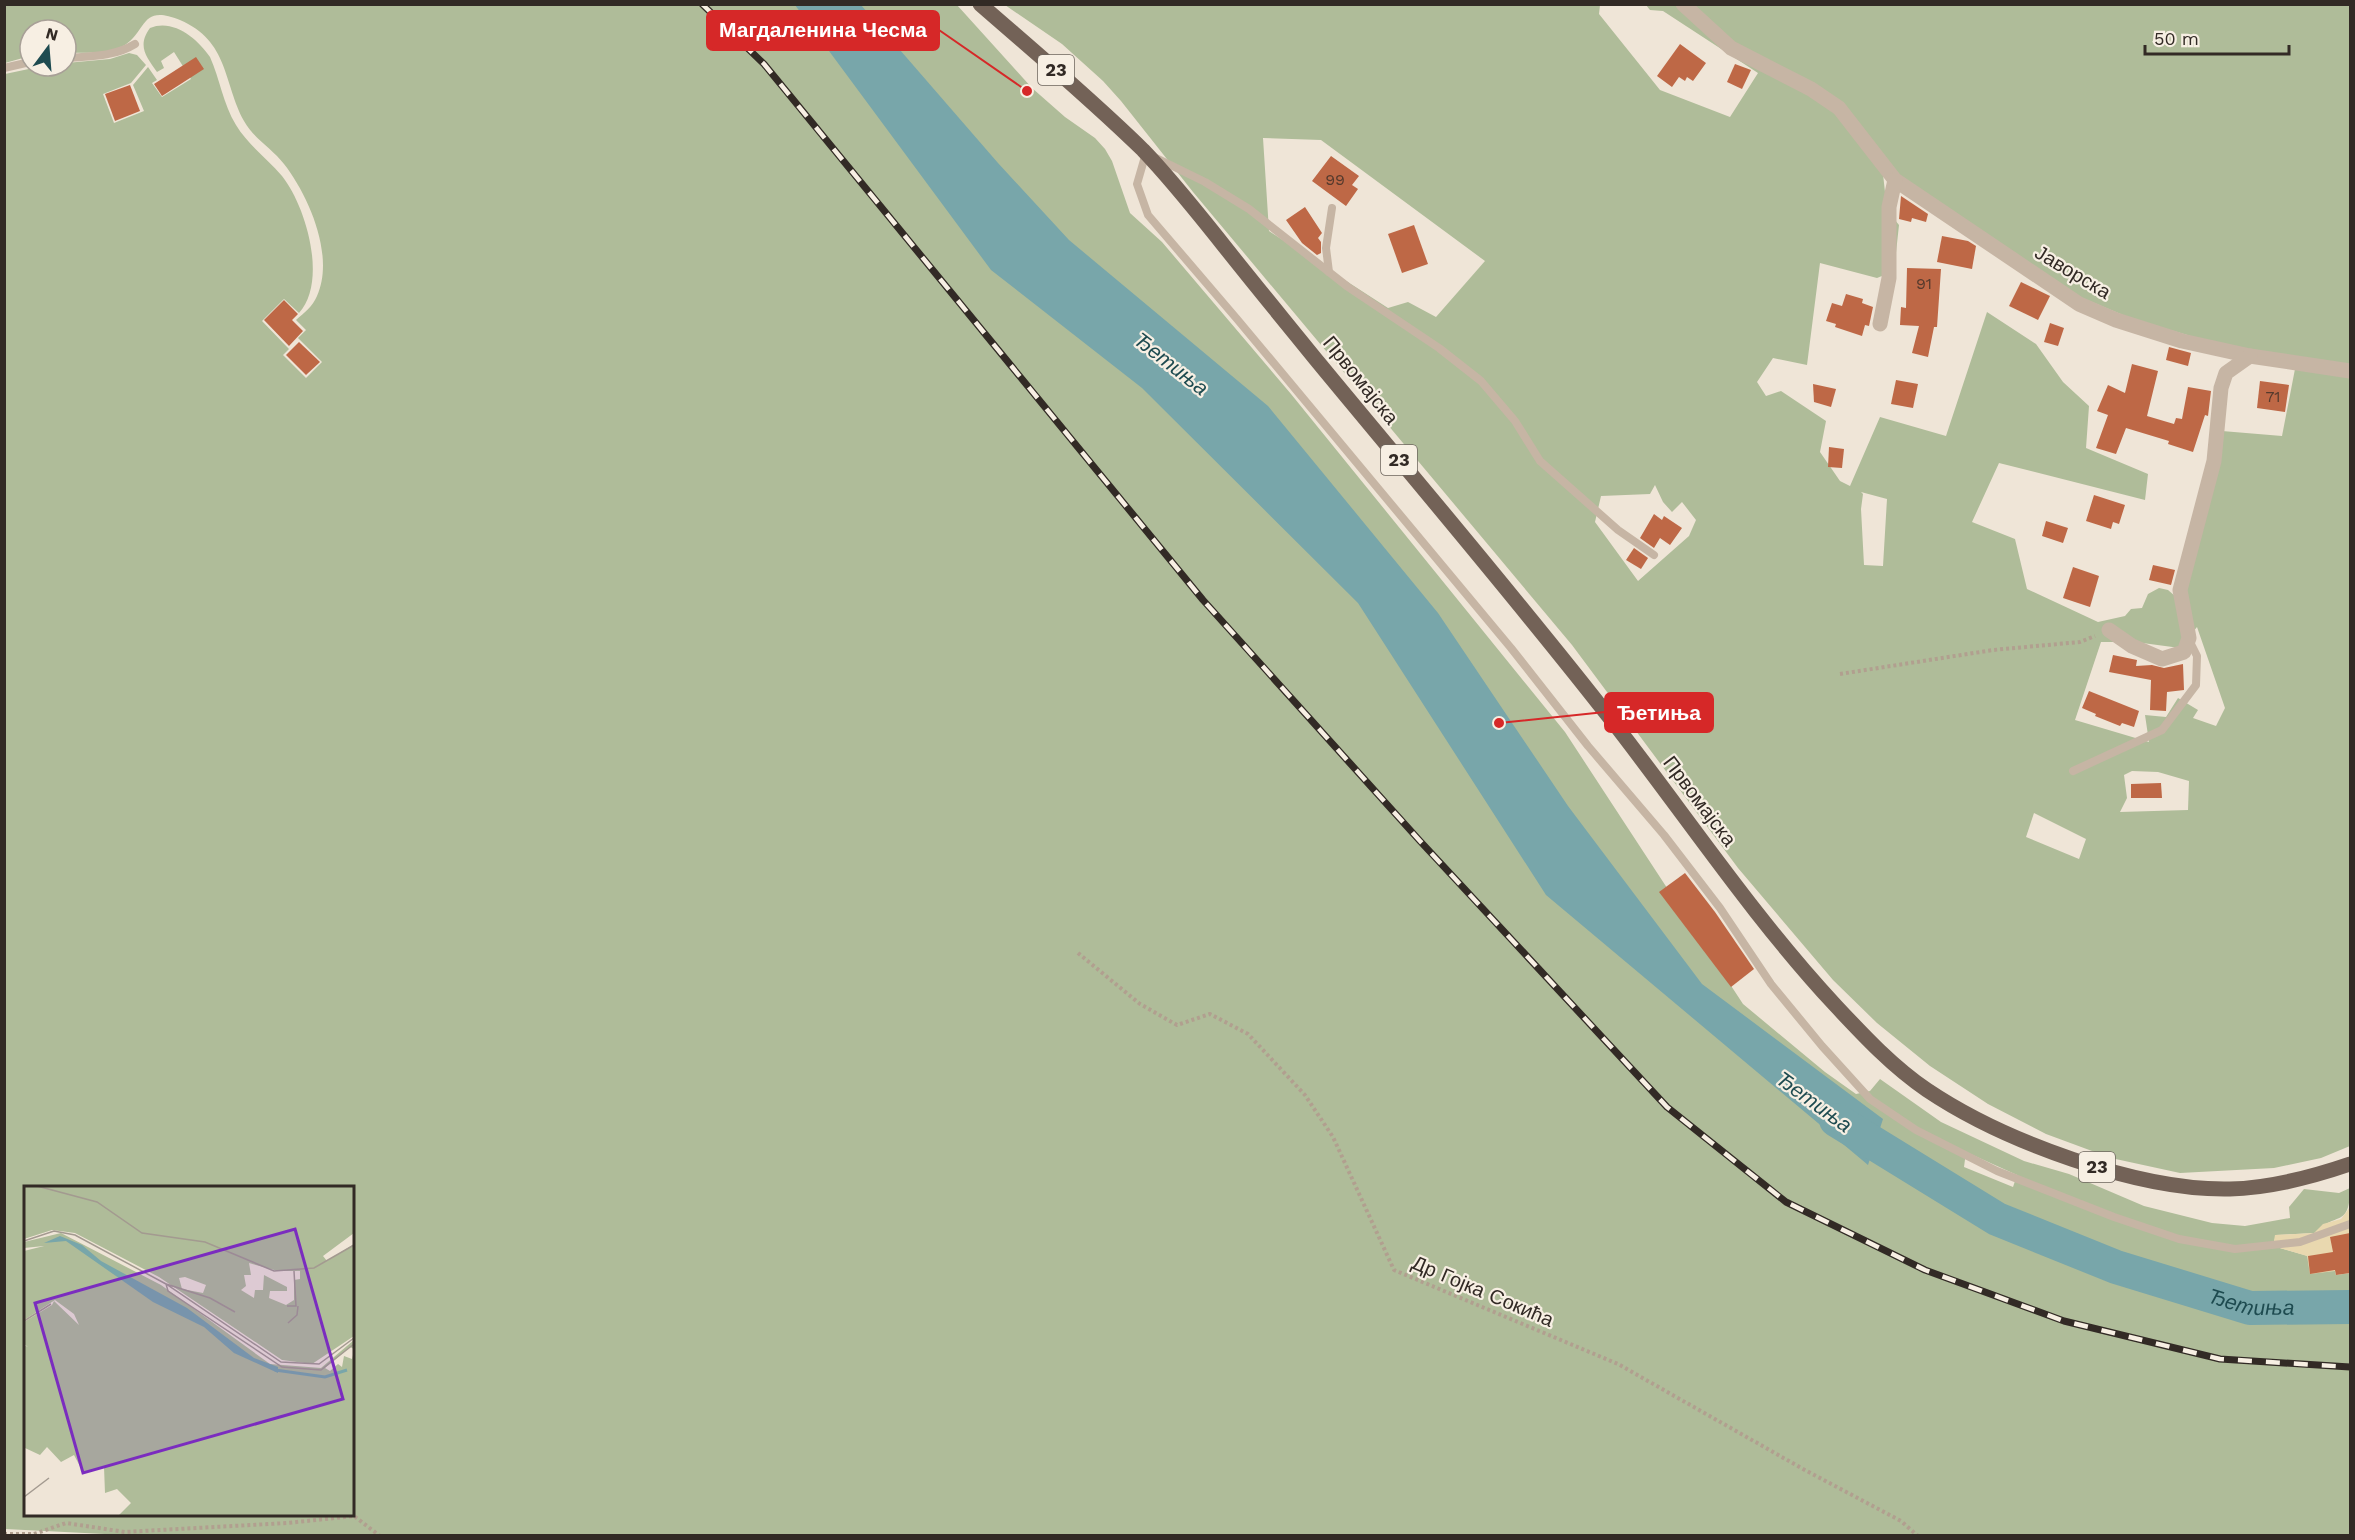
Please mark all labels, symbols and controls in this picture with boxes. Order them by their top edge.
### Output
callout: Магдаленина Чесма [707,11,939,50]
text: Магдаленина Чесма [719,17,927,42]
north arrow [18,18,78,78]
scale bar [2145,18,2289,56]
text: N [44,23,60,45]
text: 50 m [2154,28,2199,49]
road number: 23 [1038,55,1074,85]
house number: 99 [1325,170,1345,189]
street label: Јаворска [2031,240,2116,304]
house number: 91 [1916,274,1932,293]
water label: Ђетиња [1129,327,1213,400]
street label: Првомајска [1318,331,1404,430]
house number: 71 [2265,387,2281,406]
road number: 23 [1381,445,1417,475]
callout: Ђетиња [1605,693,1713,732]
text: Ђетиња [1617,700,1701,725]
street label: Првомајска [1658,751,1742,852]
water label: Ђетиња [1772,1066,1857,1137]
road number: 23 [2079,1152,2115,1182]
inset map [24,1186,354,1516]
street label: Др Гојка Сокића [1409,1250,1558,1332]
water label: Ђетиња [2205,1283,2294,1320]

